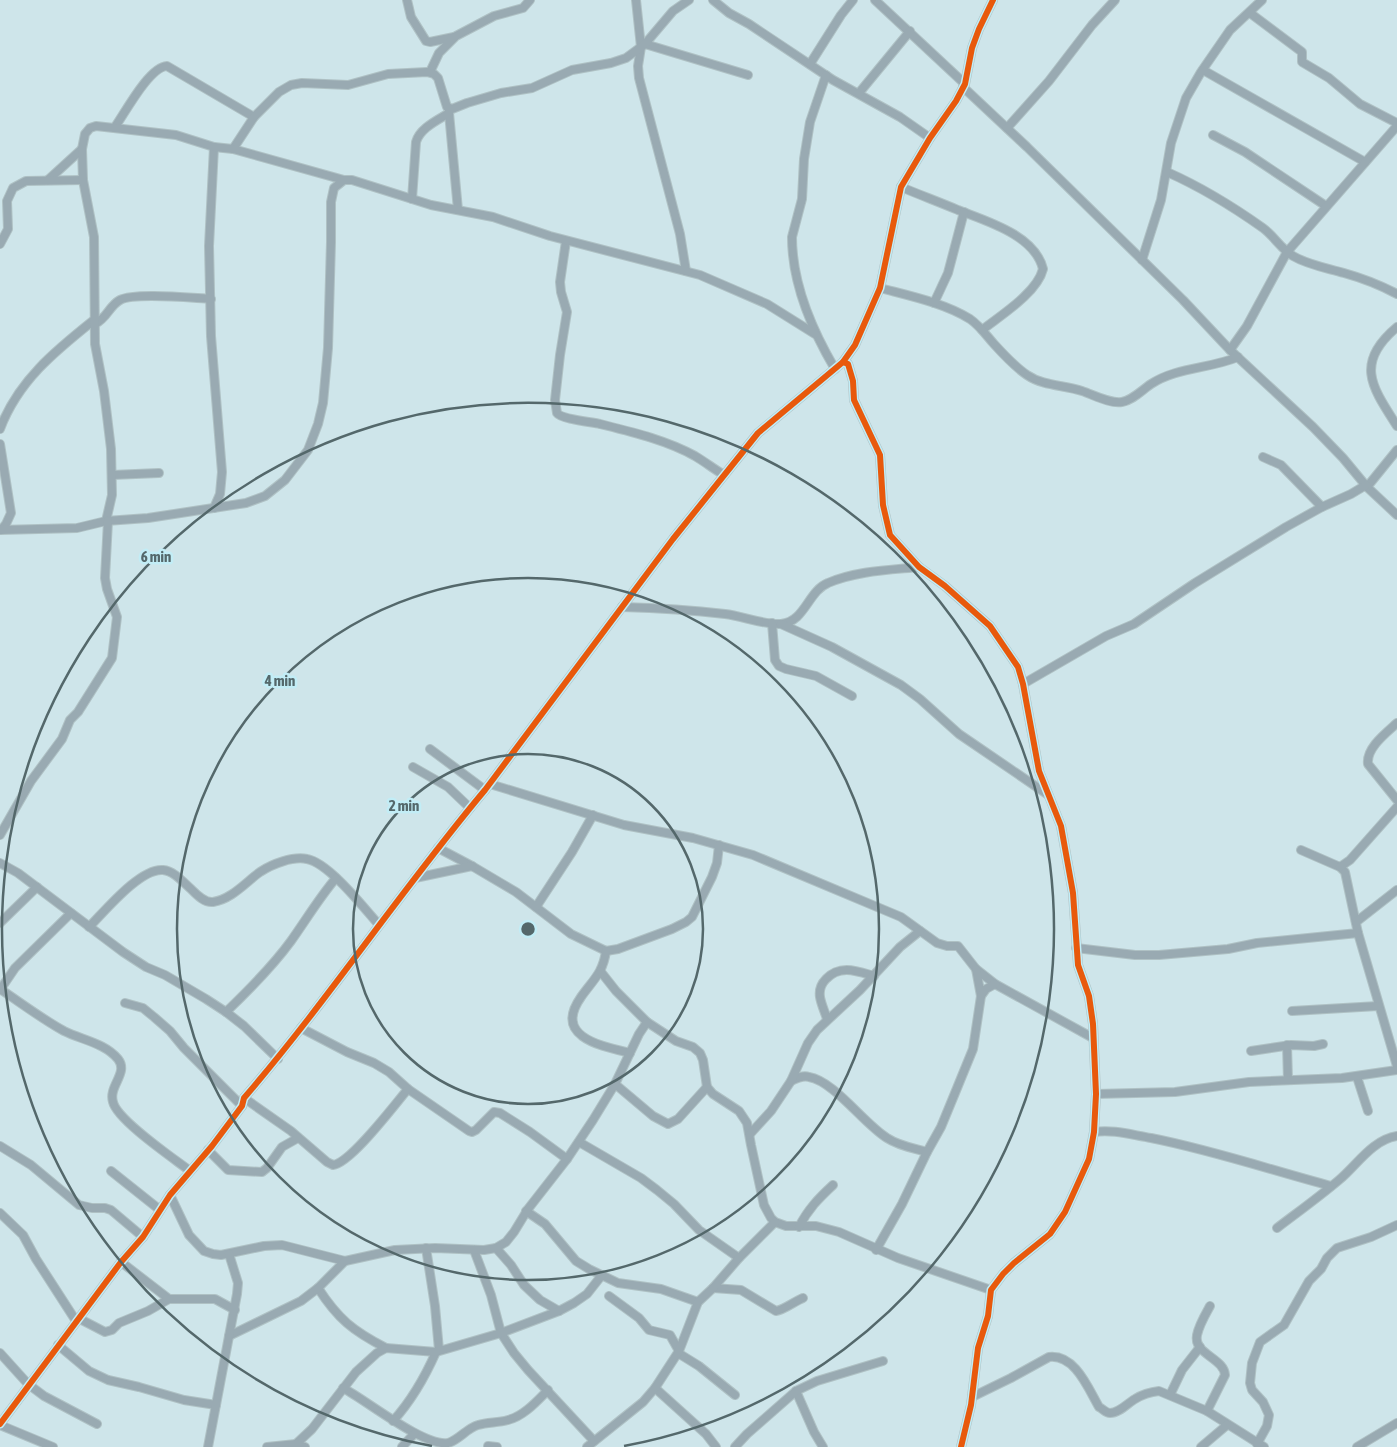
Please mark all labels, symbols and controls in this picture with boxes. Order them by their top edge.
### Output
text: 6 min [141,548,171,565]
text: 4 min [264,672,295,689]
text: 2 min [389,797,419,814]
centre of rings [519,920,537,938]

